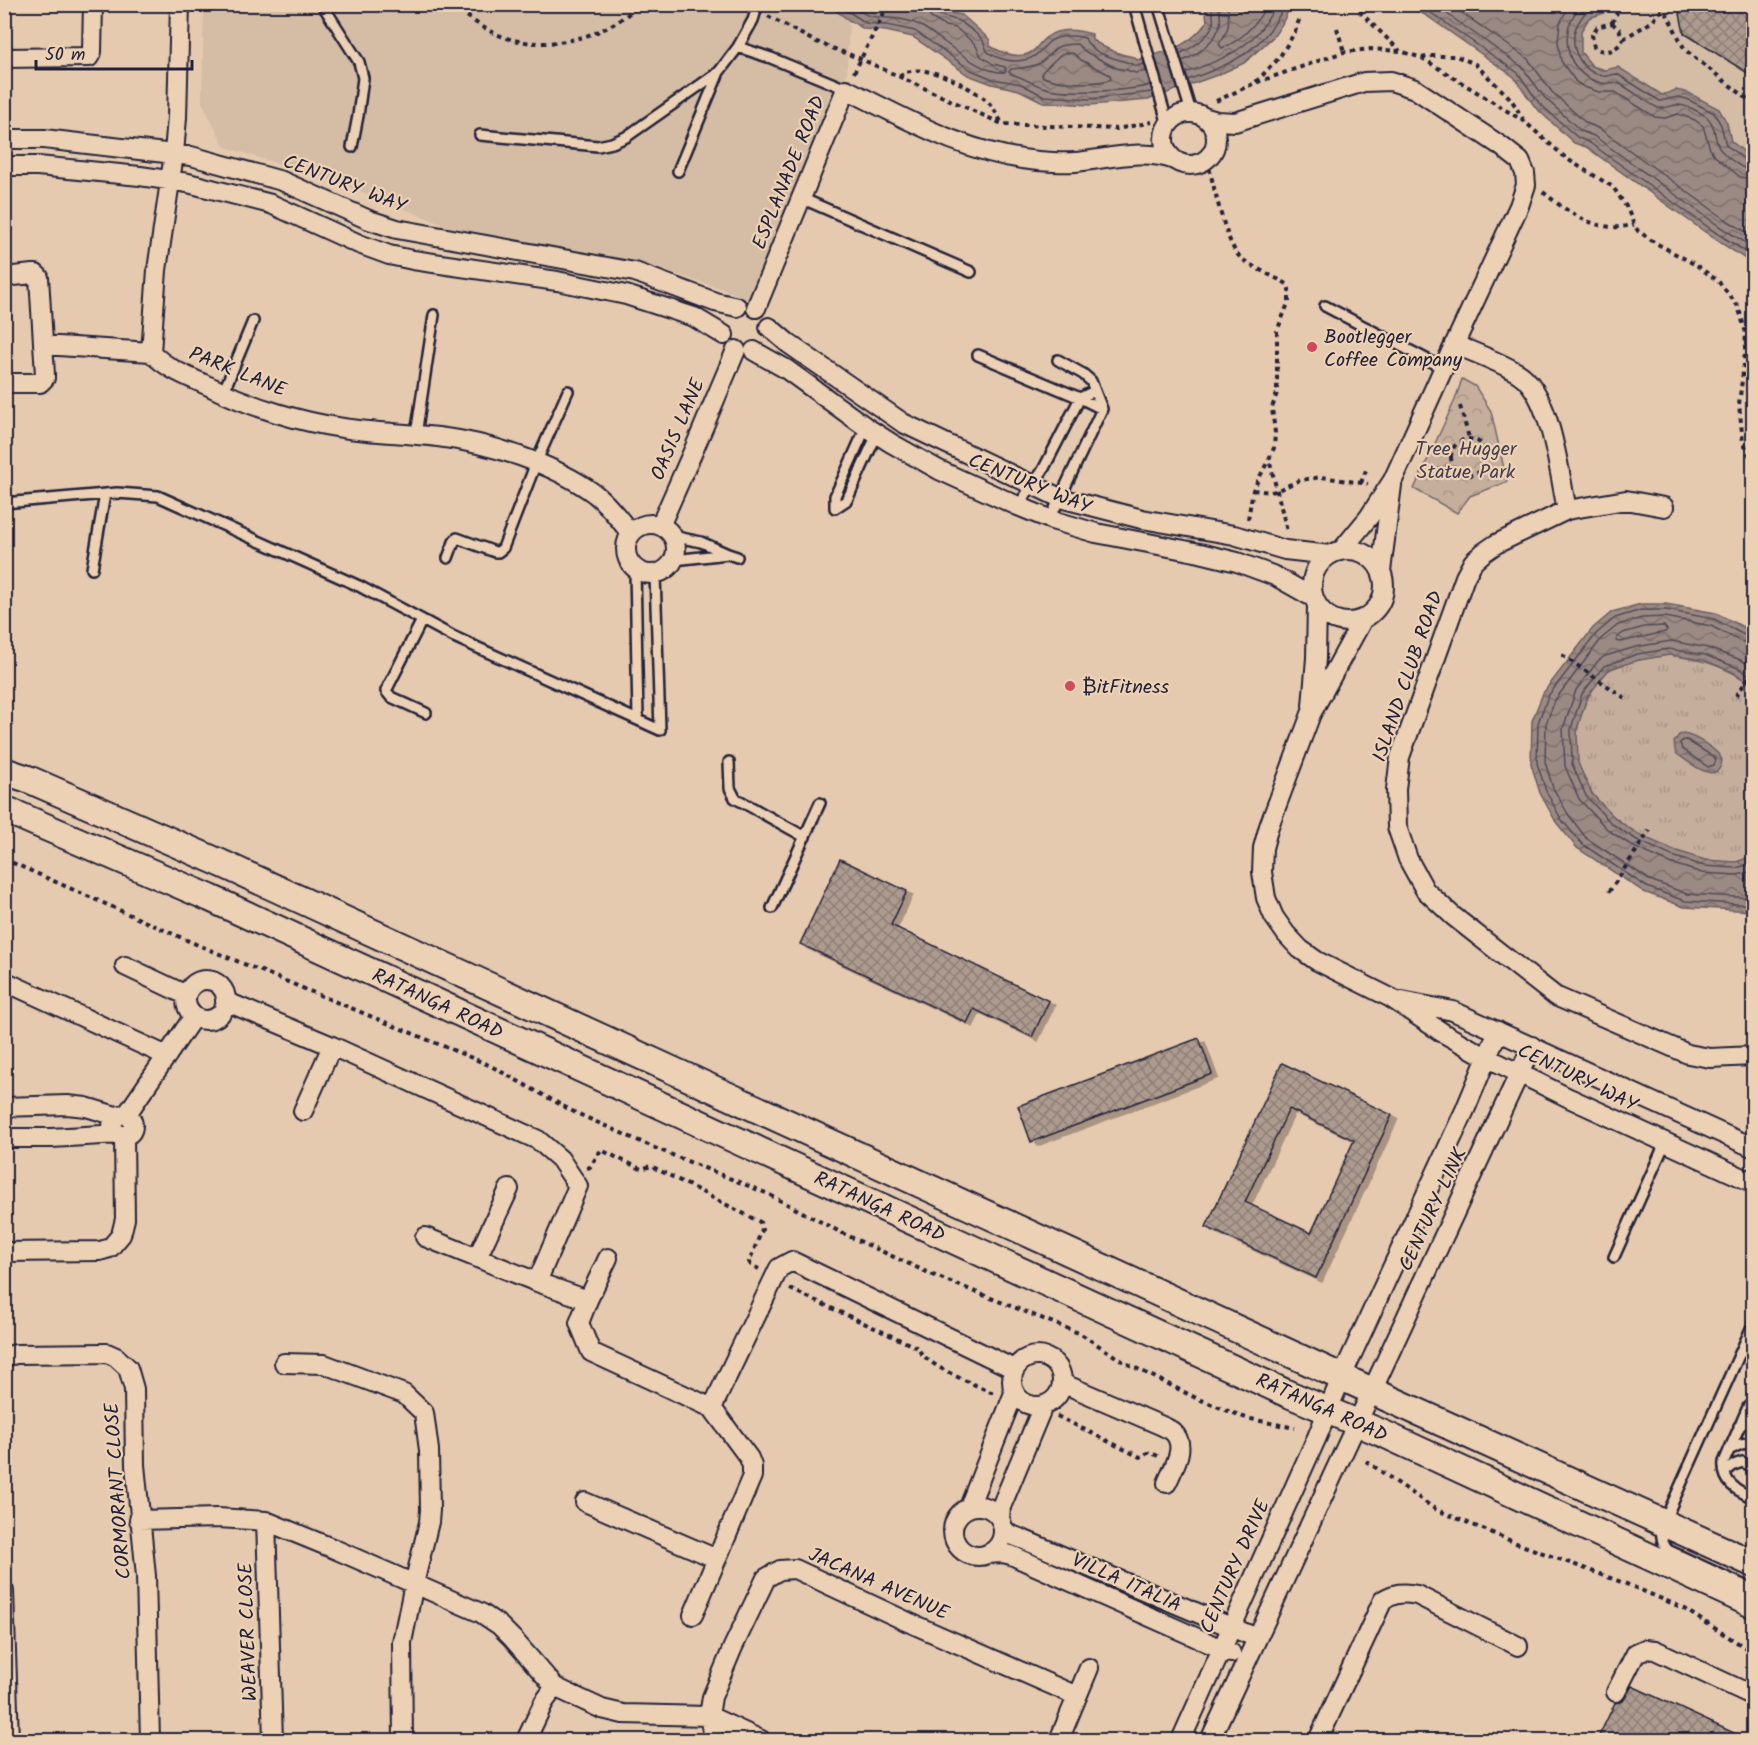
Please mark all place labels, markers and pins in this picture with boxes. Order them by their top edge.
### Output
place label: Bootlegger Coffee Company [1324,322,1463,377]
marker: Bootlegger Coffee Company [1305,340,1319,354]
place label: ₿itFitness [1082,672,1169,704]
marker: ₿itFitness [1063,679,1077,693]

